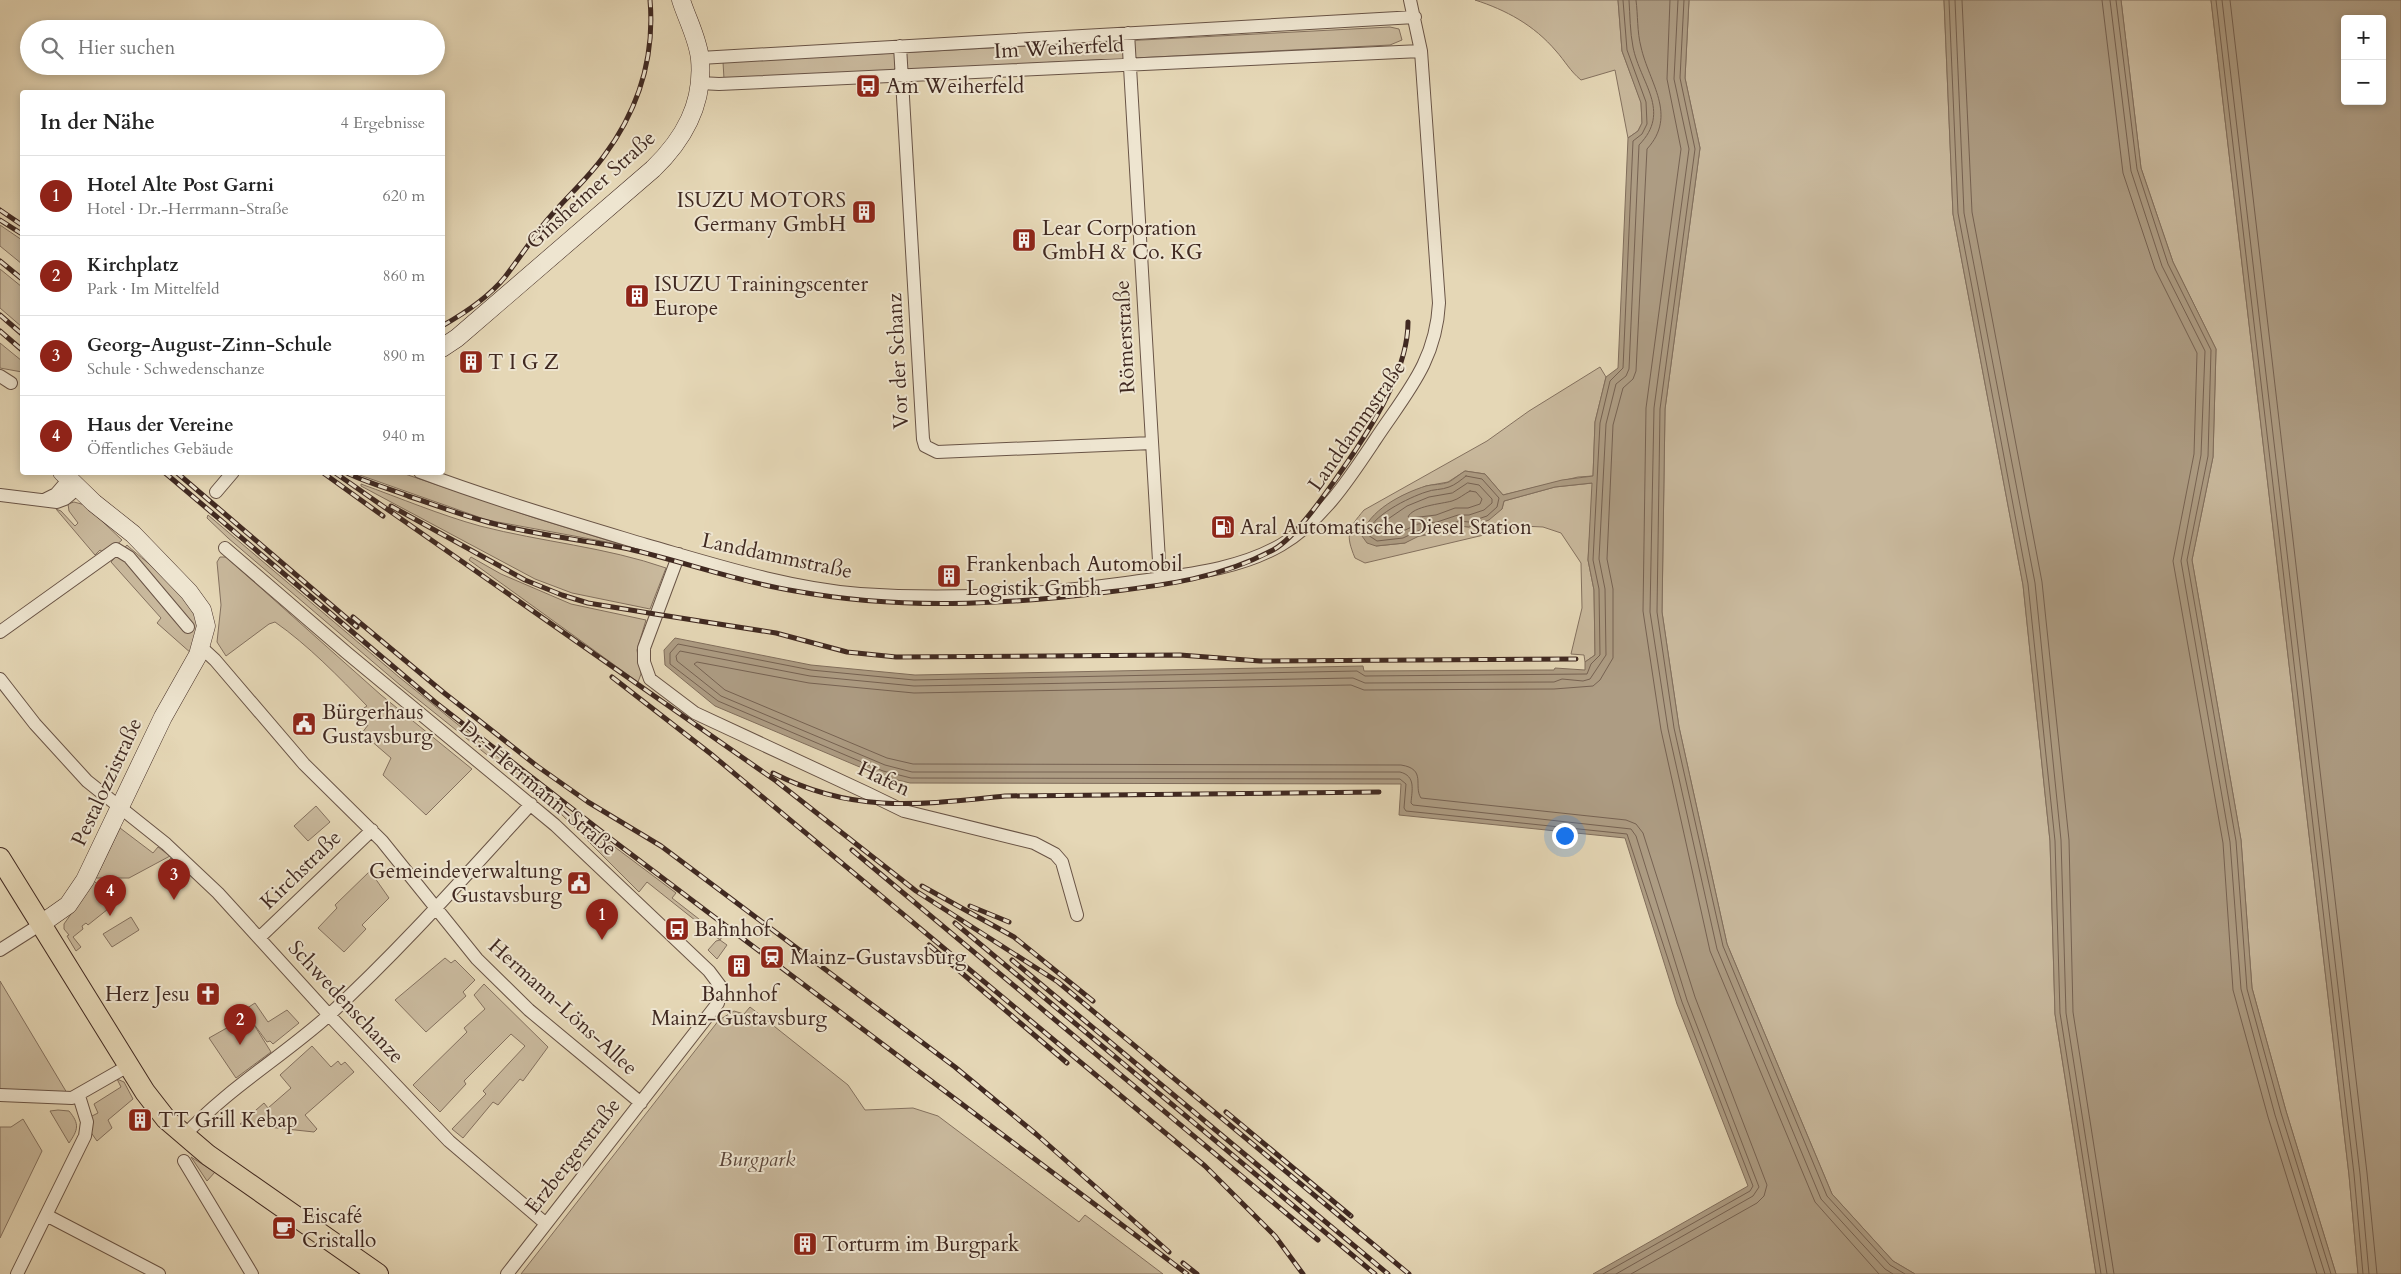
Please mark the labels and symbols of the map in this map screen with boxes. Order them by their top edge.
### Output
street label: Im Weiherfeld [993,30,1125,66]
place label: Am Weiherfeld [886,72,1024,101]
bus stop icon: Am Weiherfeld [855,73,881,99]
street label: Ginsheimer Straße [520,124,662,256]
place label: ISUZU MOTORS Germany GmbH [677,186,846,239]
building icon: ISUZU MOTORS Germany GmbH [851,199,877,225]
place label: Lear Corporation GmbH & Co. KG [1042,214,1203,267]
building icon: Lear Corporation GmbH & Co. KG [1011,227,1037,253]
place label: ISUZU Trainingscenter Europe [654,270,868,323]
street label: Römerstraße [1108,280,1142,394]
building icon: ISUZU Trainingscenter Europe [624,283,650,309]
street label: Vor der Schanz [880,292,916,430]
place label: T I G Z [488,348,559,377]
building icon: T I G Z [458,349,484,375]
street label: Landdammstraße [1301,355,1413,497]
place label: Aral Automatische Diesel Station [1240,513,1532,542]
fuel station icon: Aral Automatische Diesel Station [1210,514,1236,540]
street label: Landdammstraße [699,526,855,586]
place label: Frankenbach Automobil Logistik Gmbh [966,550,1183,603]
building icon: Frankenbach Automobil Logistik Gmbh [936,563,962,589]
place label: Bürgerhaus Gustavsburg [322,698,433,751]
public building icon: Bürgerhaus Gustavsburg [291,711,317,737]
street label: Pestalozzistraße [65,713,149,851]
street label: Dr.-Herrmann-Straße [453,713,623,863]
street label: Hafen [853,754,915,804]
your location [1552,823,1578,849]
street label: Kirchstraße [254,824,348,916]
place label: Gemeindeverwaltung Gustavsburg [369,857,562,910]
pin: 3 [158,859,190,900]
public building icon: Gemeindeverwaltung Gustavsburg [566,870,592,896]
pin: 4 [94,875,126,916]
pin: 1 [586,899,618,940]
place label: Bahnhof [694,915,774,944]
bus stop icon: Bahnhof [664,916,690,942]
street label: Hermann-Löns-Allee [482,932,644,1082]
street label: Schwedenschanze [281,934,411,1070]
place label: Mainz-Gustavsburg [790,943,966,972]
station icon: Mainz-Gustavsburg [759,944,785,970]
building icon: Bahnhof Mainz-Gustavsburg [726,953,752,979]
place label: Herz Jesu [105,980,190,1009]
place label: Bahnhof Mainz-Gustavsburg [651,980,827,1033]
church icon: Herz Jesu [195,981,221,1007]
pin: 2 [224,1004,256,1045]
street label: Erzbergerstraße [519,1092,627,1220]
place label: TT Grill Kebap [158,1106,298,1135]
building icon: TT Grill Kebap [127,1107,153,1133]
park label: Burgpark [719,1145,796,1174]
place label: Eiscafé Cristallo [302,1202,376,1255]
cafe icon: Eiscafé Cristallo [271,1215,297,1241]
place label: Torturm im Burgpark [822,1230,1020,1259]
building icon: Torturm im Burgpark [792,1231,818,1257]

